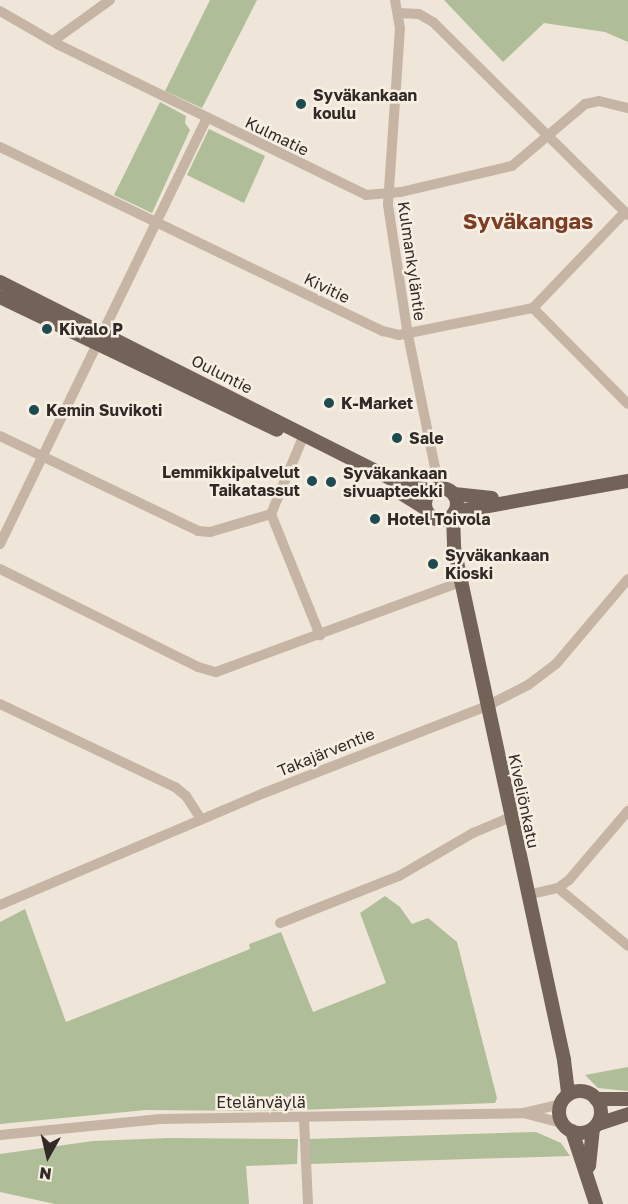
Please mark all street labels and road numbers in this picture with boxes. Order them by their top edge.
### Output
street label: Kulmatie [242,112,312,160]
street label: Kulmankyläntie [394,200,430,322]
street label: Kivitie [301,269,353,307]
street label: Ouluntie [188,350,256,398]
street label: Takajärventie [275,724,377,780]
street label: Kiveliönkatu [505,752,543,850]
street label: Etelänväylä [216,1092,306,1112]

